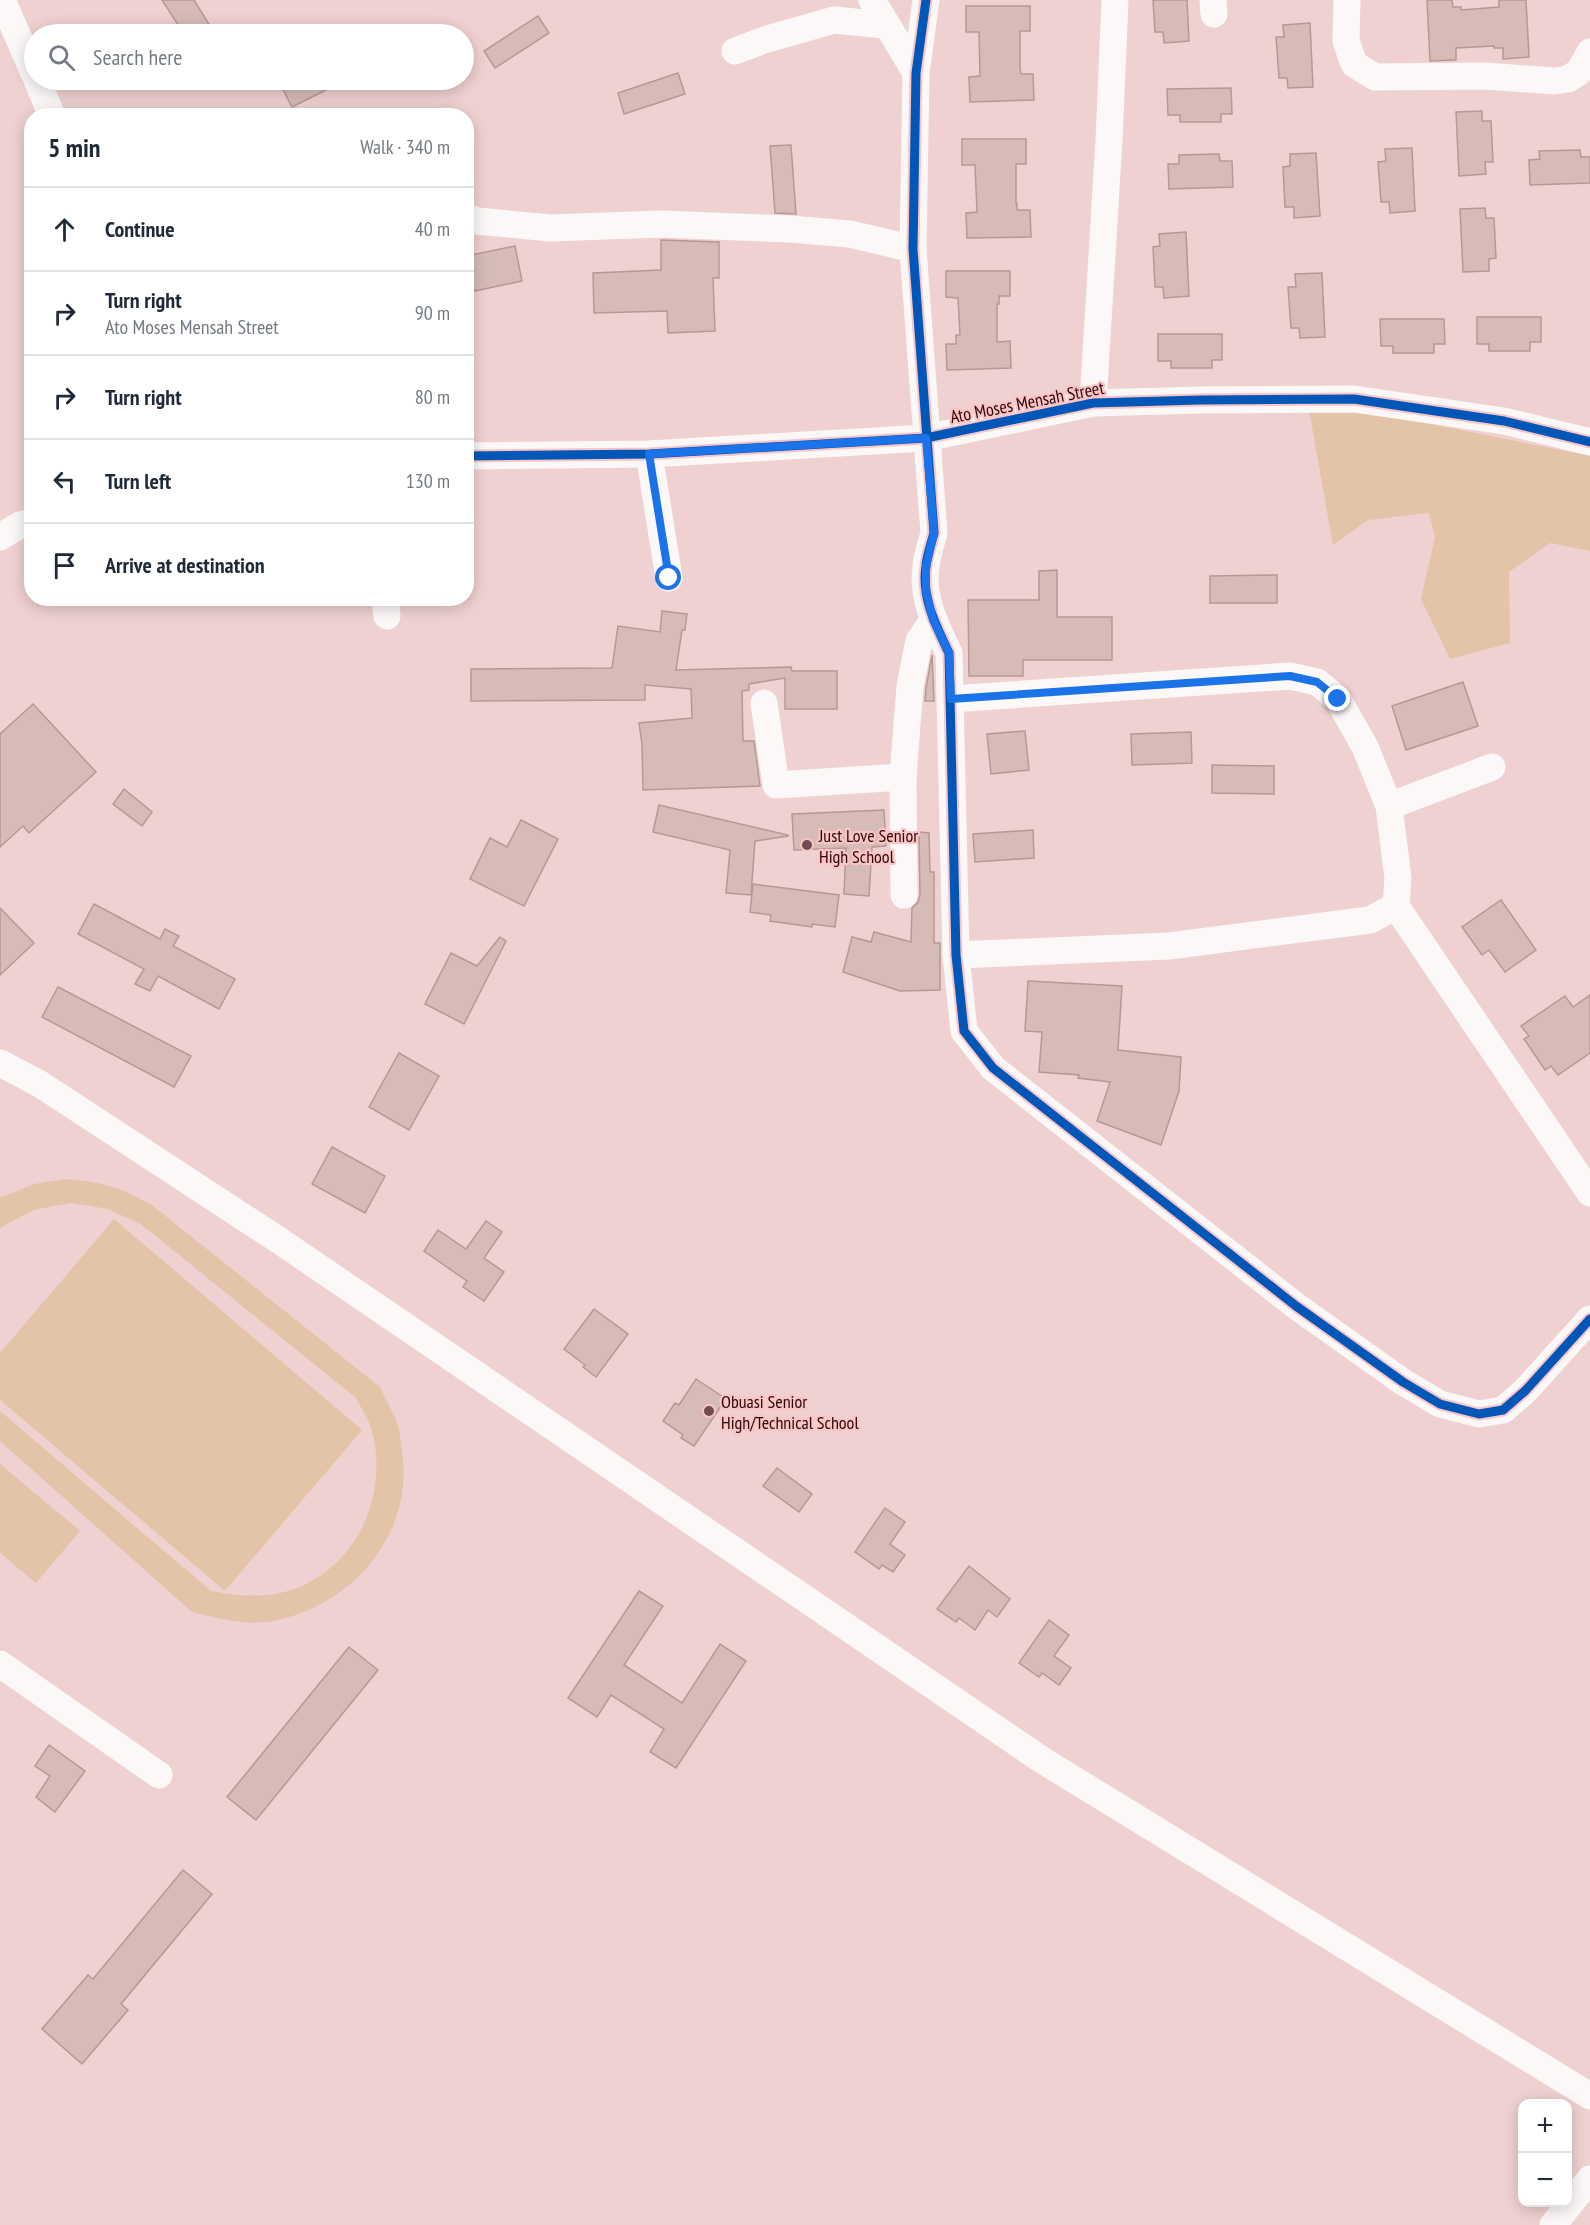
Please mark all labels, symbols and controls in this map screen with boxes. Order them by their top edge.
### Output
search box [24,24,474,90]
icon: search [45,41,78,74]
text: Search here [93,43,182,71]
text: 5 min [48,131,101,164]
text: Walk · 340 m [360,134,450,160]
icon: ahead [48,213,81,246]
text: Continue [105,215,175,243]
text: 40 m [415,216,450,242]
text: Turn right [105,286,182,314]
icon: right [48,297,81,330]
text: 90 m [415,300,450,326]
text: Ato Moses Mensah Street [105,314,279,340]
street label: Ato Moses Mensah Street [948,376,1106,428]
icon: right [48,381,81,414]
text: Turn right [105,383,182,411]
text: 80 m [415,384,450,410]
icon: left [48,465,81,498]
text: Turn left [105,467,171,495]
text: 130 m [406,468,450,494]
icon: arrive [48,549,81,582]
text: Arrive at destination [105,551,265,579]
route start [655,564,681,590]
route end [1324,685,1350,711]
place label: Just Love Senior High School [818,824,918,868]
marker: Just Love Senior High School [800,838,814,852]
place label: Obuasi Senior High/Technical School [721,1390,859,1434]
marker: Obuasi Senior High/Technical School [702,1404,716,1418]
map controls [1518,2099,1572,2207]
button: + [1518,2099,1572,2153]
button: − [1518,2153,1572,2207]

